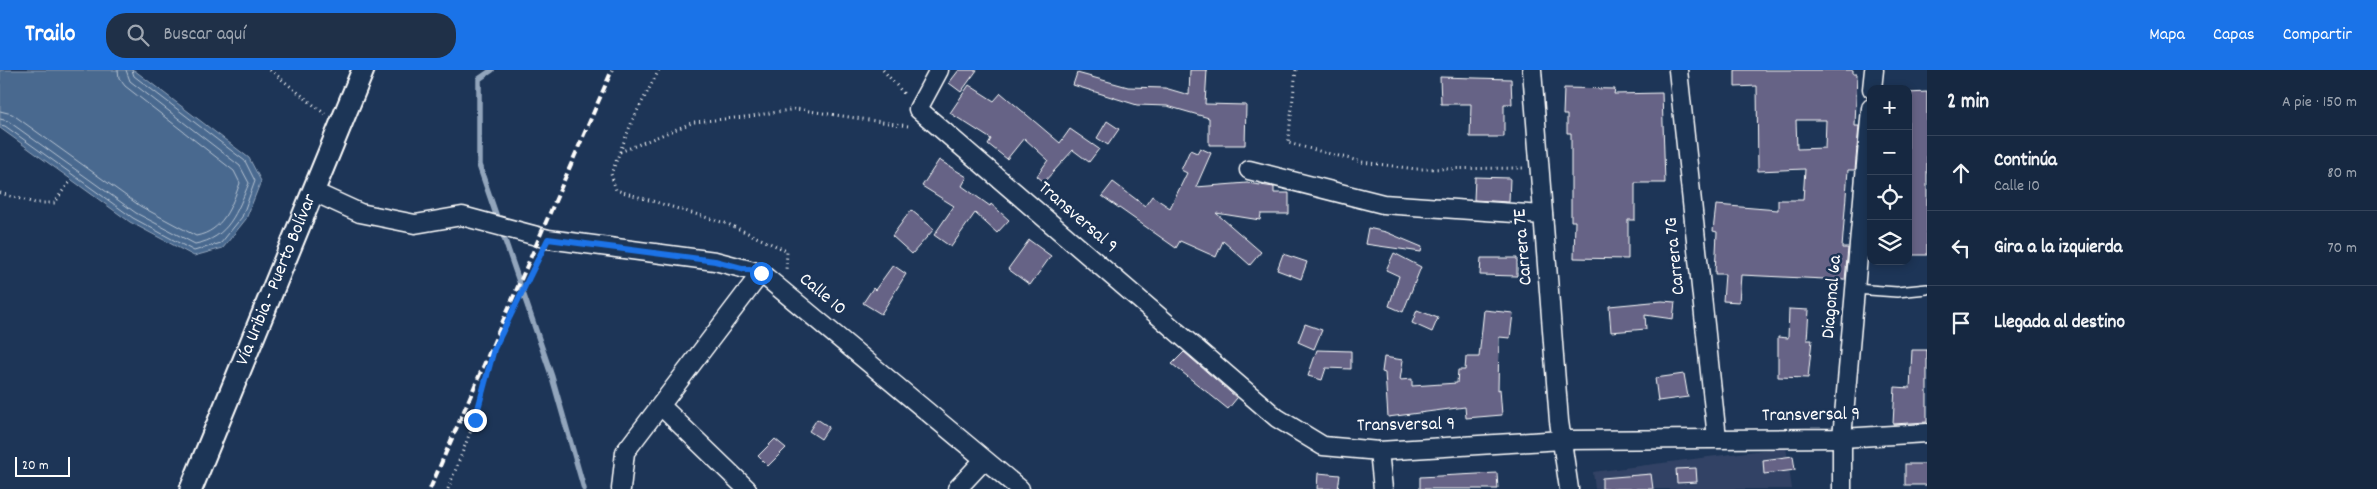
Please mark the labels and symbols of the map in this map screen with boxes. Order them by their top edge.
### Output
street label: Transversal 9 [1031,176,1123,260]
street label: Vía Uribia - Puerto Bolívar [230,190,324,370]
street label: Carrera 7E [1507,207,1541,287]
street label: Carrera 7G [1658,216,1694,296]
street label: Diagonal 6a [1816,253,1850,340]
route start [750,262,773,285]
street label: Calle 10 [792,267,852,323]
street label: Transversal 9 [1762,402,1860,430]
route end [464,409,487,432]
street label: Transversal 9 [1357,412,1455,440]
scale bar [15,454,70,477]

